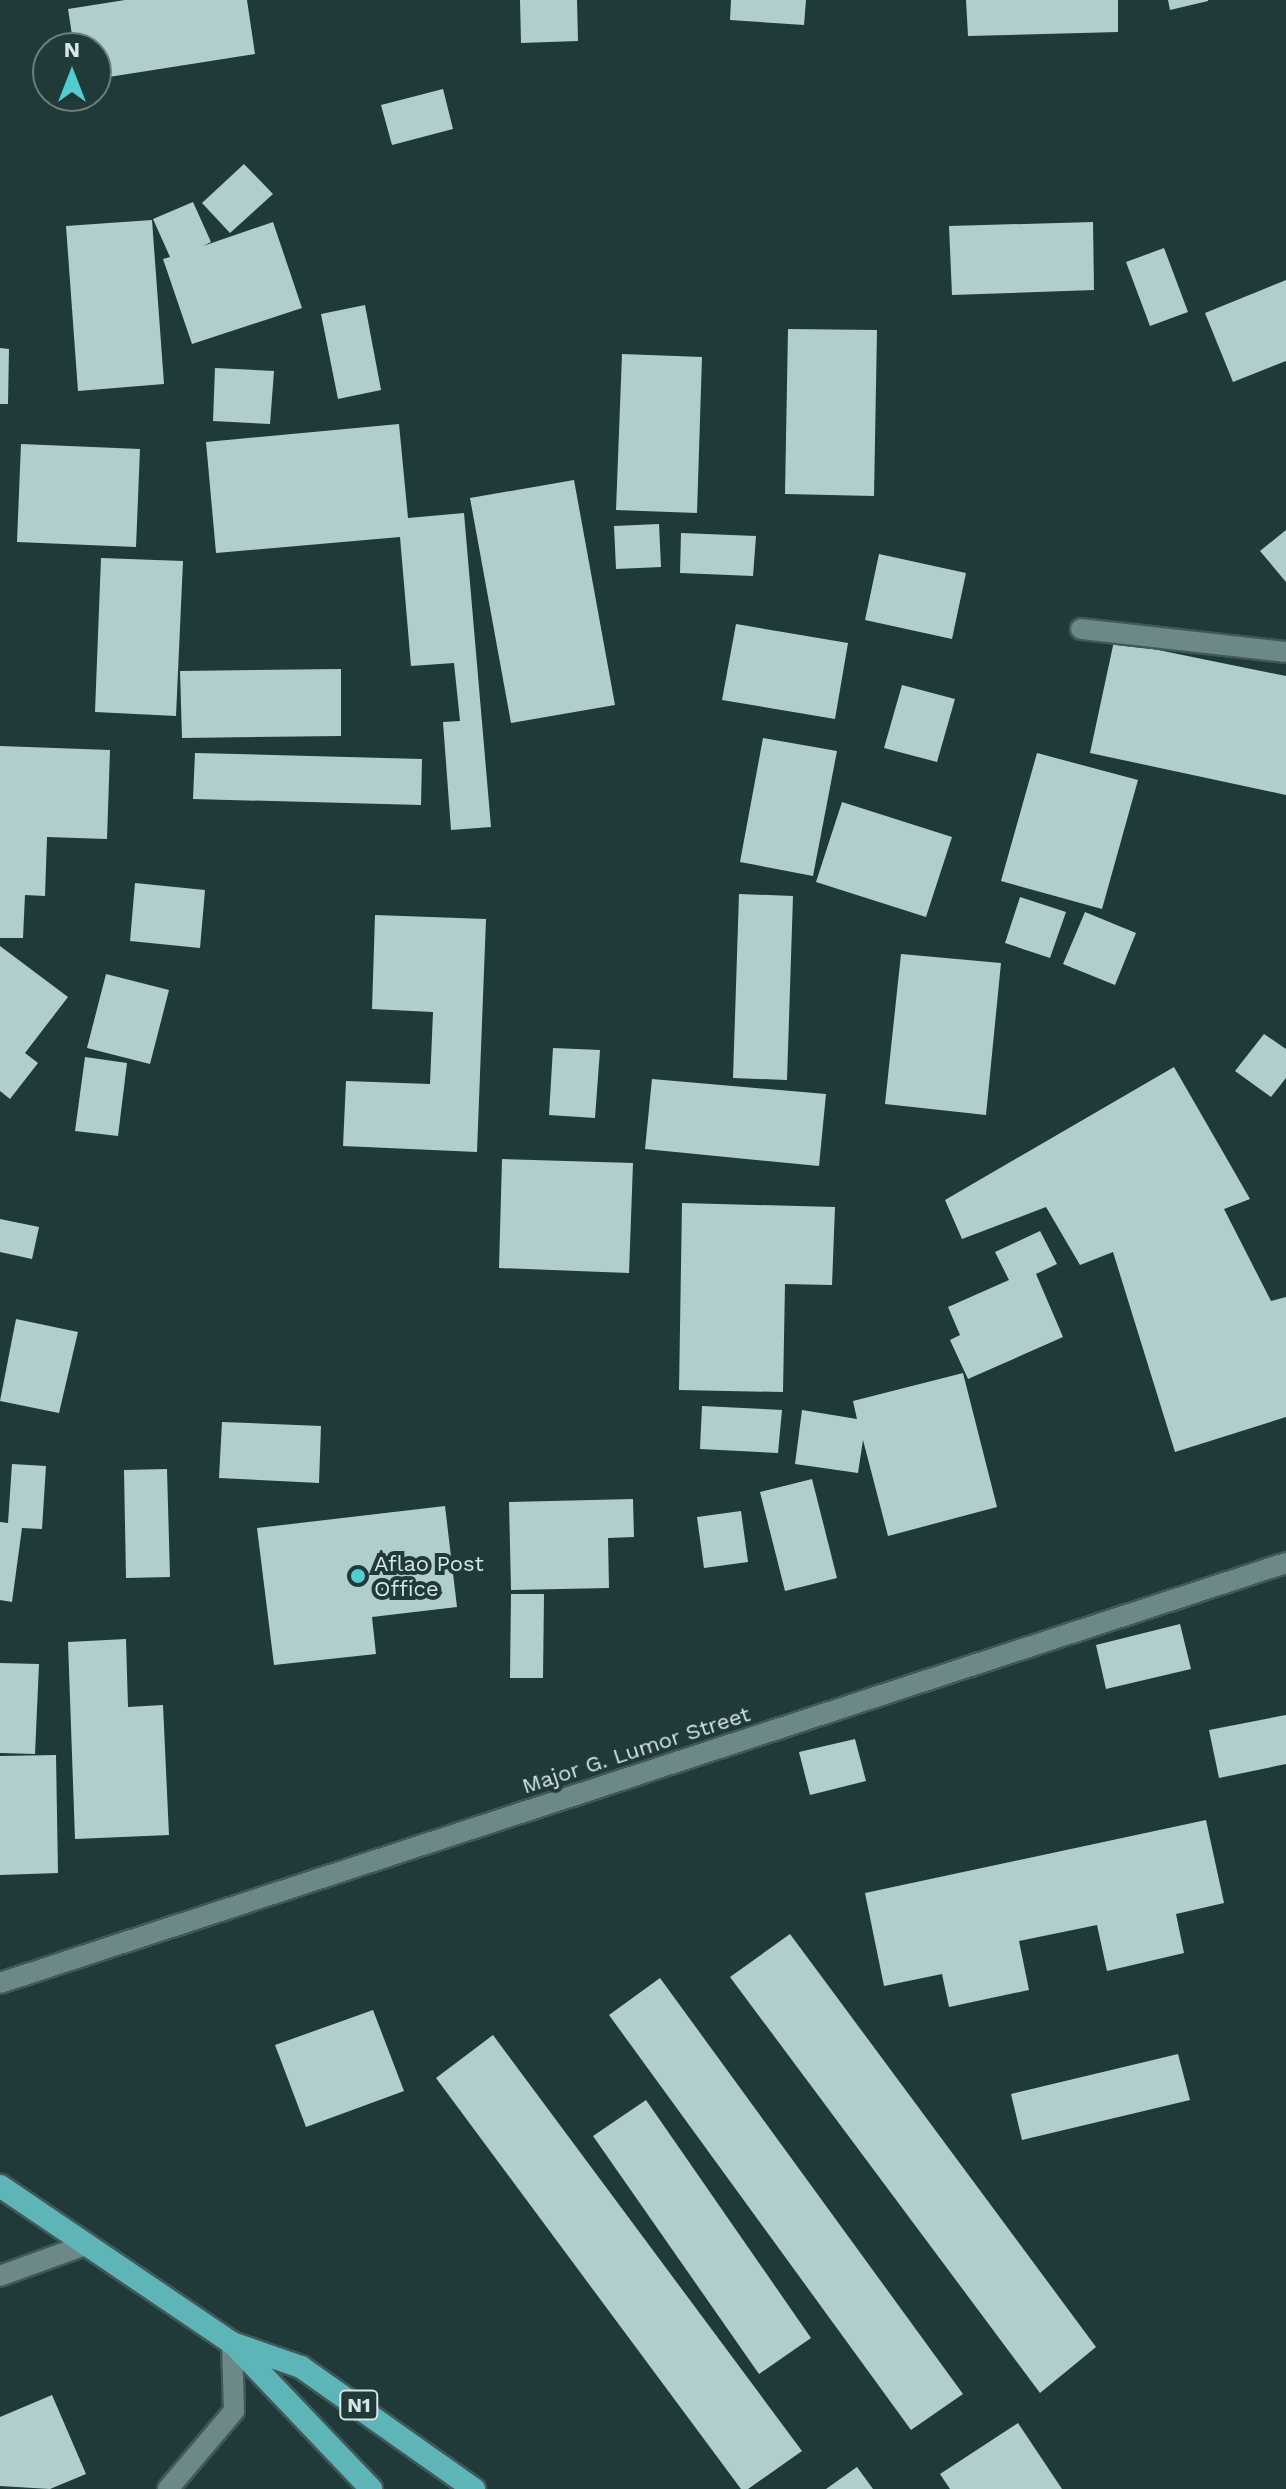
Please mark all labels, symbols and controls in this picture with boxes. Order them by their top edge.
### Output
north arrow [32,32,112,112]
text: N [64,37,80,62]
place label: Aflao Post Office [374,1550,484,1602]
marker: Aflao Post Office [349,1567,367,1585]
street label: Major G. Lumor Street [518,1700,754,1800]
road number: N1 [339,2389,379,2421]

